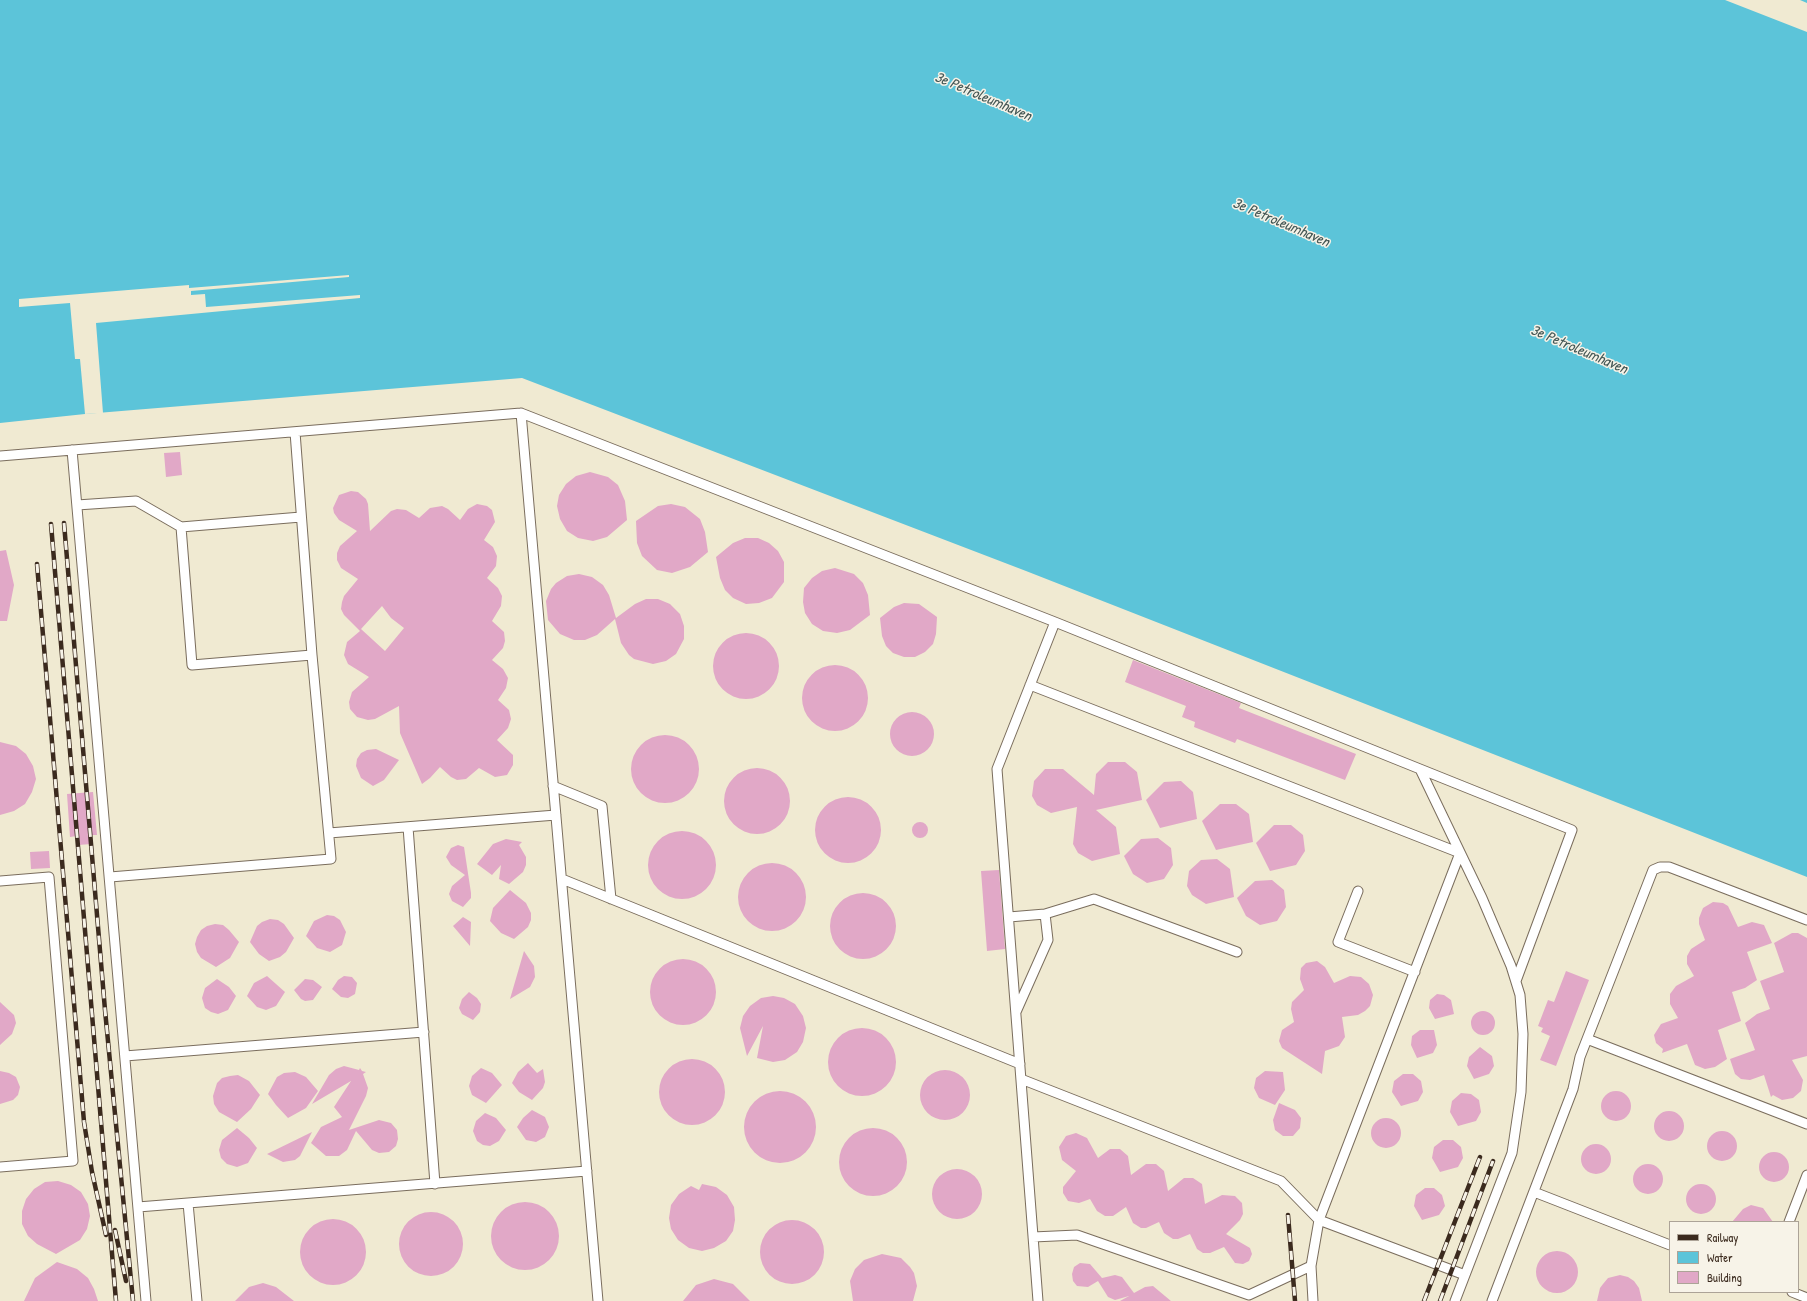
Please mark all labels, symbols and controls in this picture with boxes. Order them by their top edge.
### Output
water label: 3e Petroleumhaven [932,69,1034,125]
water label: 3e Petroleumhaven [1230,195,1332,251]
water label: 3e Petroleumhaven [1528,322,1630,378]
legend [1669,1221,1799,1293]
text: Railway [1707,1229,1738,1246]
text: Water [1707,1249,1733,1266]
text: Building [1707,1269,1742,1286]

